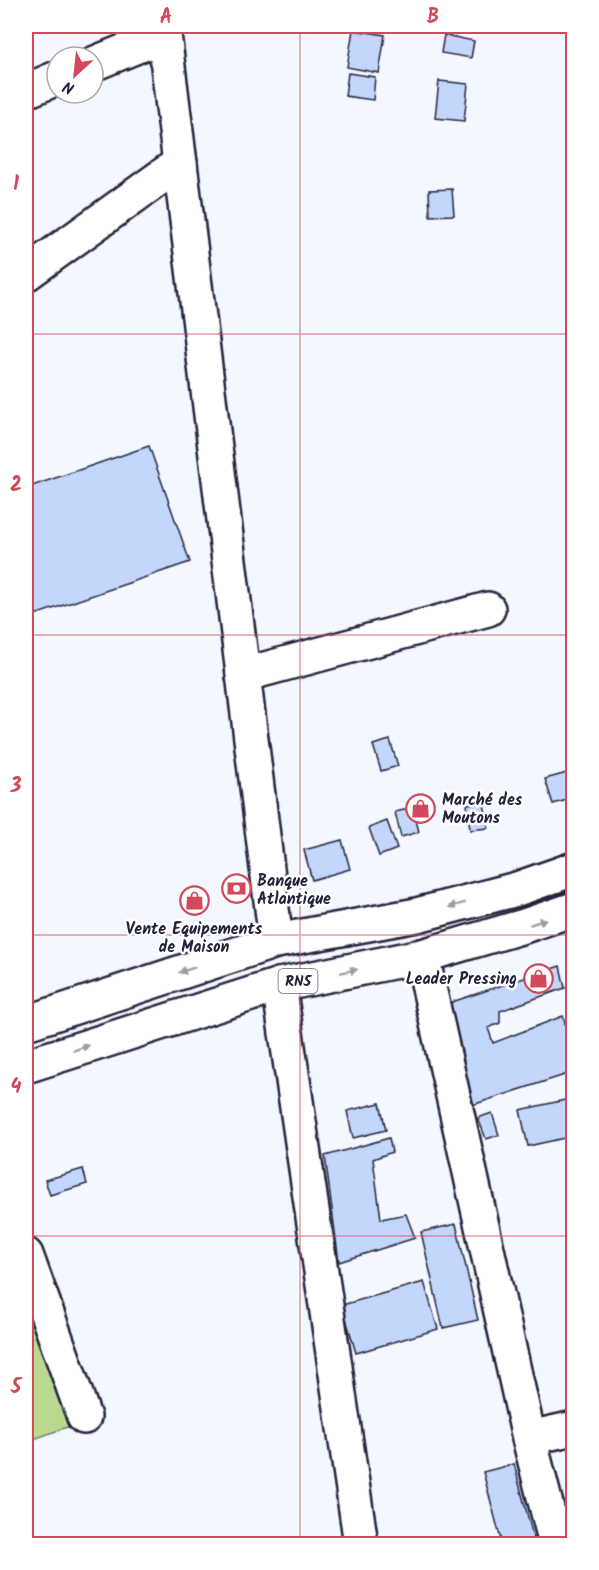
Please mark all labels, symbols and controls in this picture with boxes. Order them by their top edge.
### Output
text: A [160,2,172,34]
text: B [427,2,439,34]
north arrow [45,45,105,105]
text: N [59,74,79,100]
text: 1 [13,169,19,201]
text: 2 [10,470,22,502]
text: 3 [10,771,22,803]
place label: Marché des Moutons [442,788,523,831]
shop icon: Marché des Moutons [405,792,437,824]
place label: Banque Atlantique [257,869,331,912]
bank icon: Banque Atlantique [220,873,252,905]
shop icon: Vente Equipements de Maison [178,884,210,916]
one-way arrow [448,900,467,910]
one-way arrow [529,916,547,926]
place label: Vente Equipements de Maison [126,917,263,960]
shop icon: Leader Pressing [522,962,554,994]
one-way arrow [178,966,196,976]
one-way arrow [340,966,359,975]
place label: Leader Pressing [406,967,517,992]
road number: RN5 [278,969,318,993]
one-way arrow [72,1043,90,1052]
text: 4 [11,1072,22,1104]
text: 5 [10,1372,23,1404]

